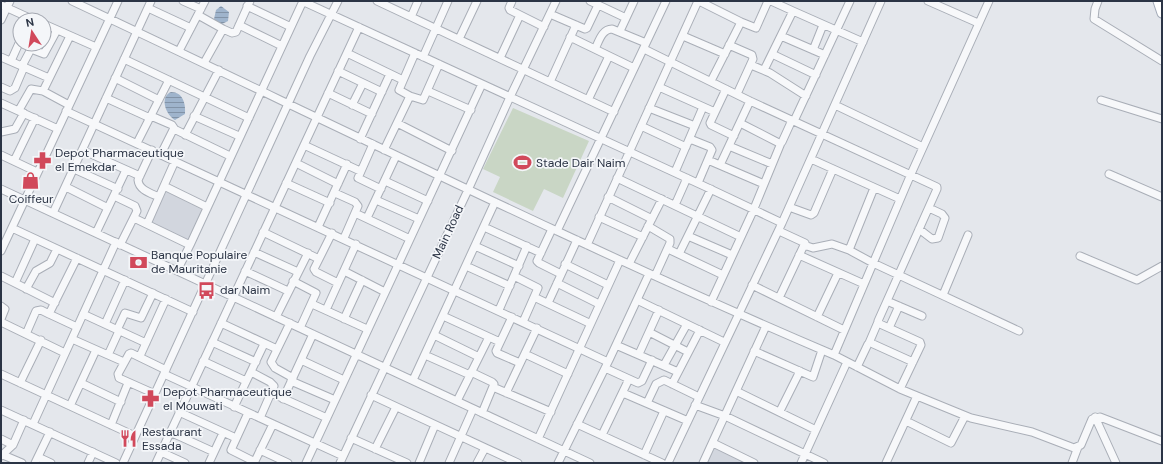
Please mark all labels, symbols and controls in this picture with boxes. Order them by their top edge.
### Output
north arrow [12,12,52,52]
text: N [25,15,35,30]
place label: Depot Pharmaceutique el Emekdar [55,145,184,175]
pharmacy icon: Depot Pharmaceutique el Emekdar [32,150,52,170]
sports icon: Stade Dair Naim [513,153,533,173]
place label: Stade Dair Naim [536,155,625,171]
shop icon: Coiffeur [21,170,41,190]
place label: Coiffeur [9,191,54,207]
street label: Main Road [429,203,467,261]
place label: Banque Populaire de Mauritanie [151,247,247,277]
bank icon: Banque Populaire de Mauritanie [128,252,148,272]
bus stop icon: dar Naim [197,280,217,300]
place label: dar Naim [220,282,270,298]
place label: Depot Pharmaceutique el Mouwati [163,384,292,414]
pharmacy icon: Depot Pharmaceutique el Mouwati [140,389,160,409]
place label: Restaurant Essada [142,424,202,454]
restaurant icon: Restaurant Essada [119,429,139,449]

